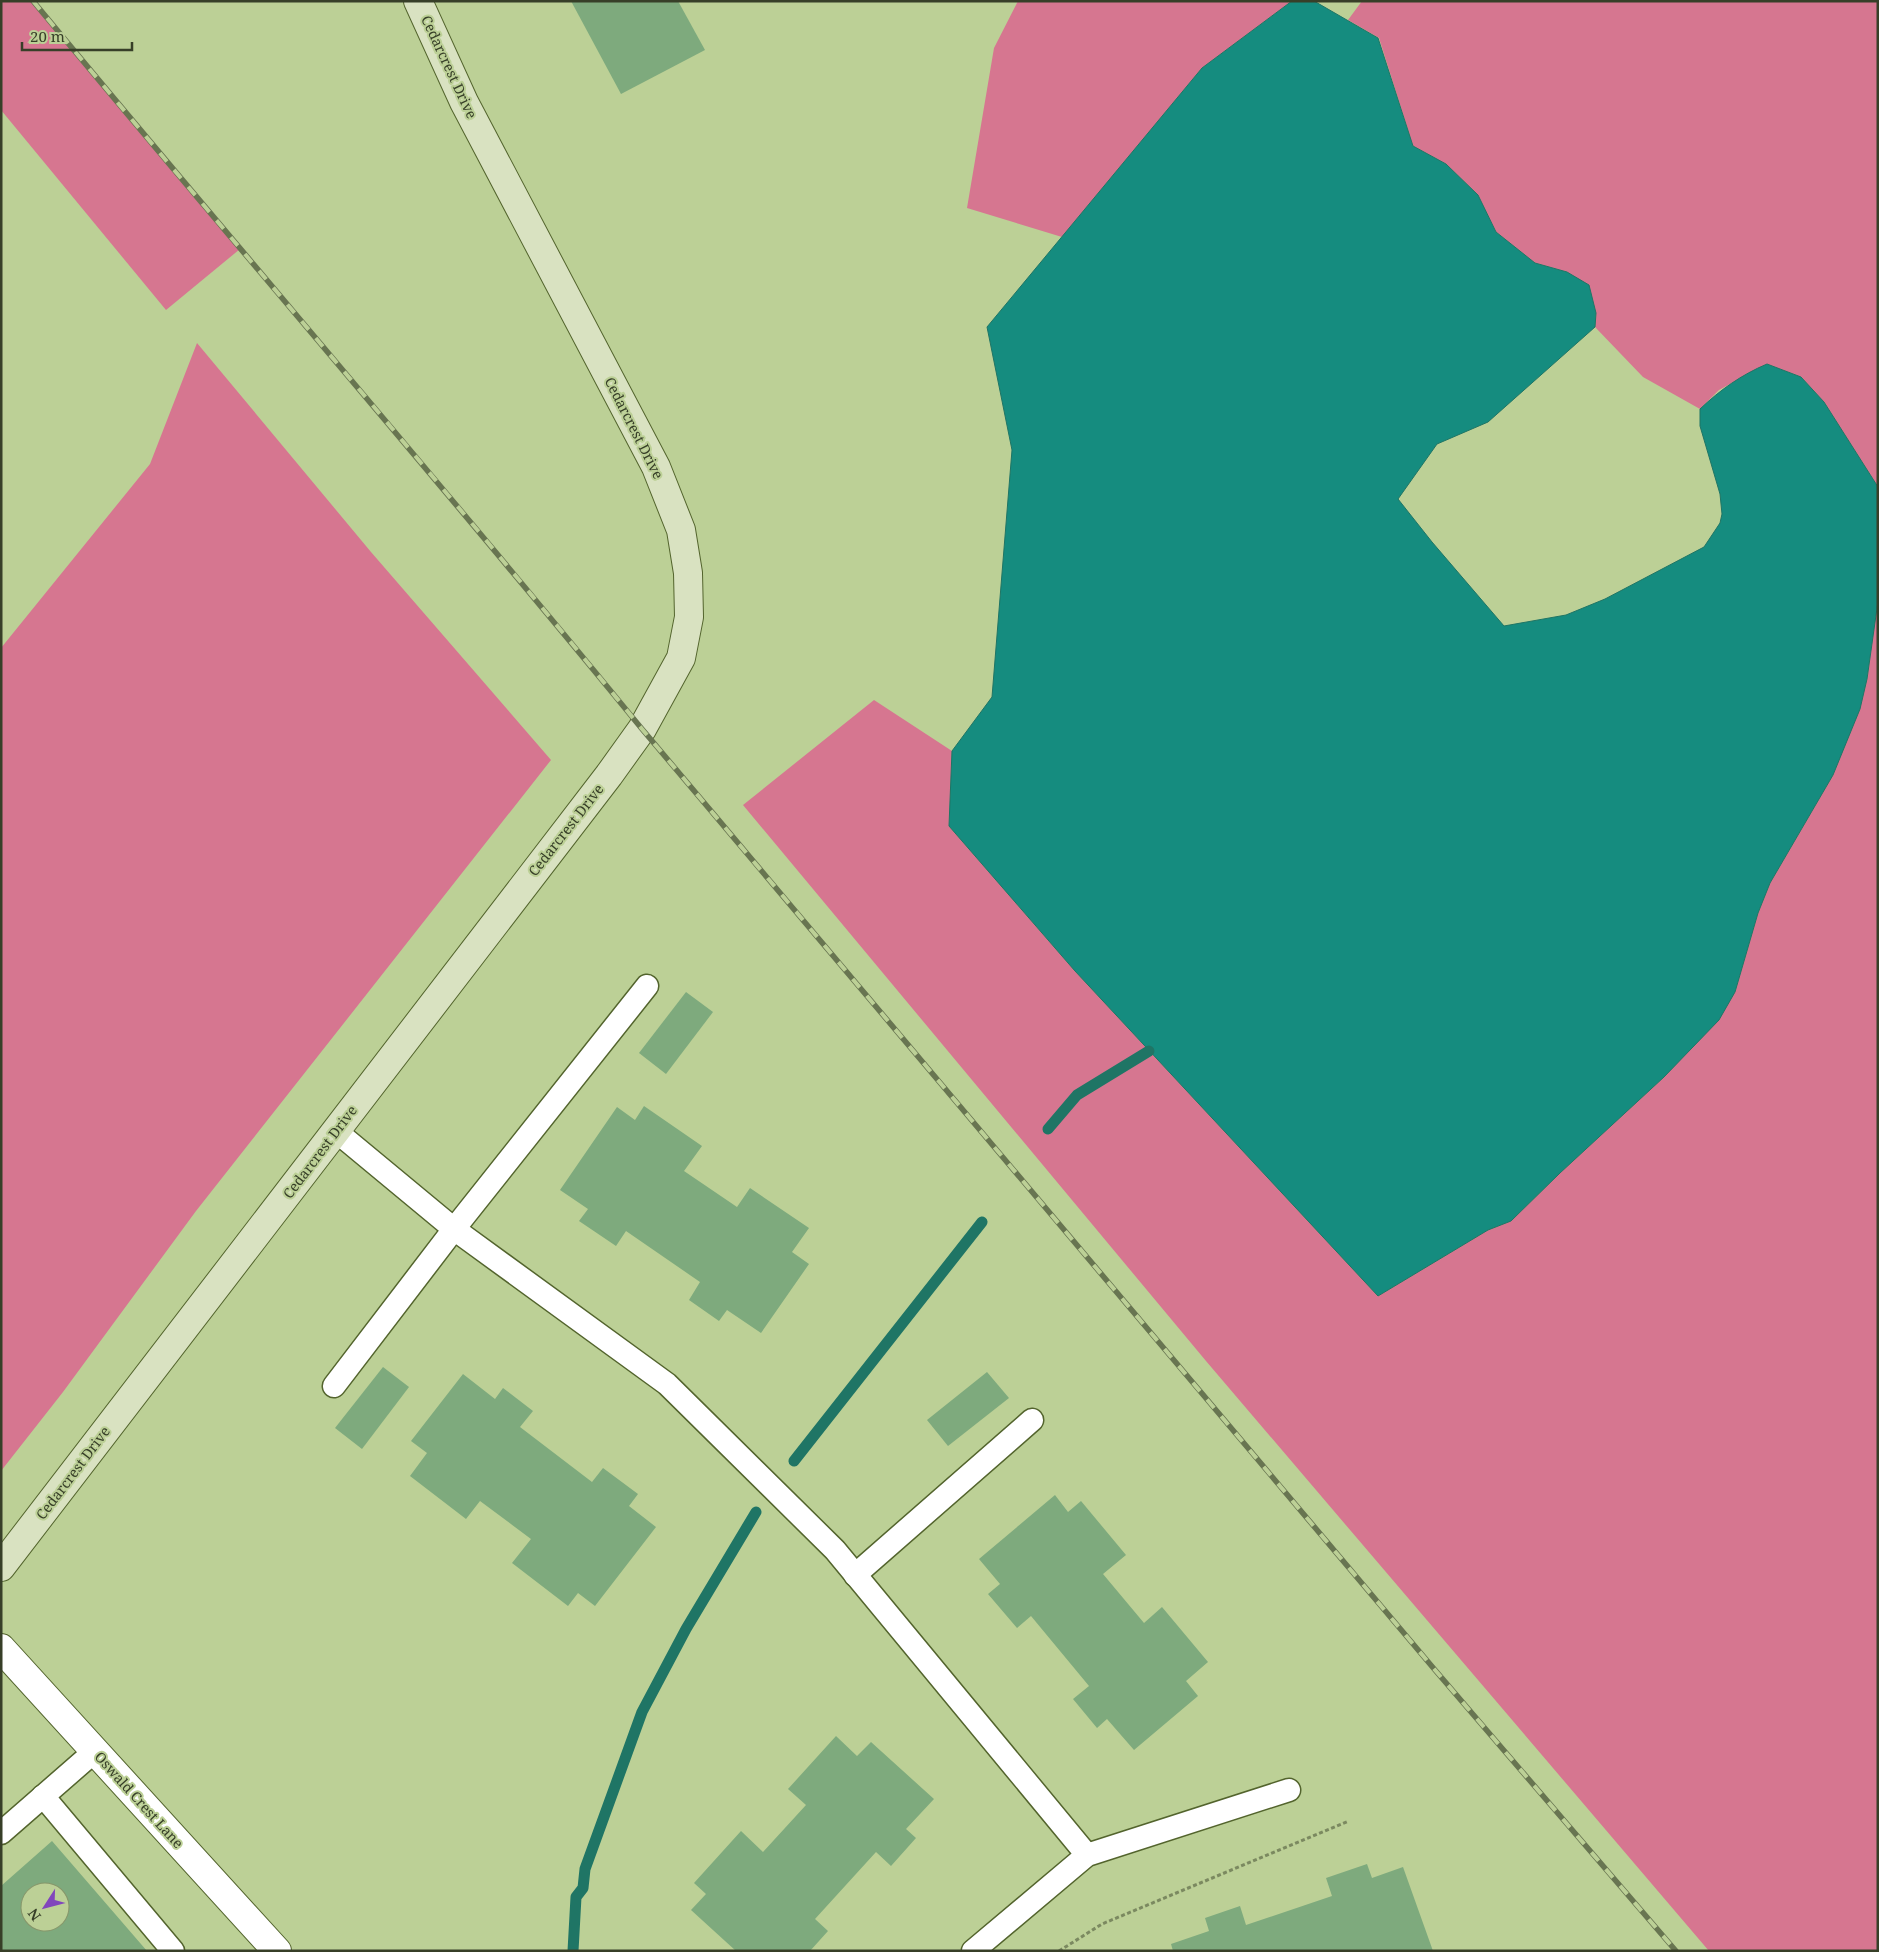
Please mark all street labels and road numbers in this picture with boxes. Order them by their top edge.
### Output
street label: Cedarcrest Drive [417,12,482,122]
street label: Cedarcrest Drive [601,374,668,482]
street label: Cedarcrest Drive [524,780,608,880]
street label: Cedarcrest Drive [278,1101,361,1202]
street label: Cedarcrest Drive [31,1422,114,1523]
street label: Oswald Crest Lane [91,1747,188,1852]

